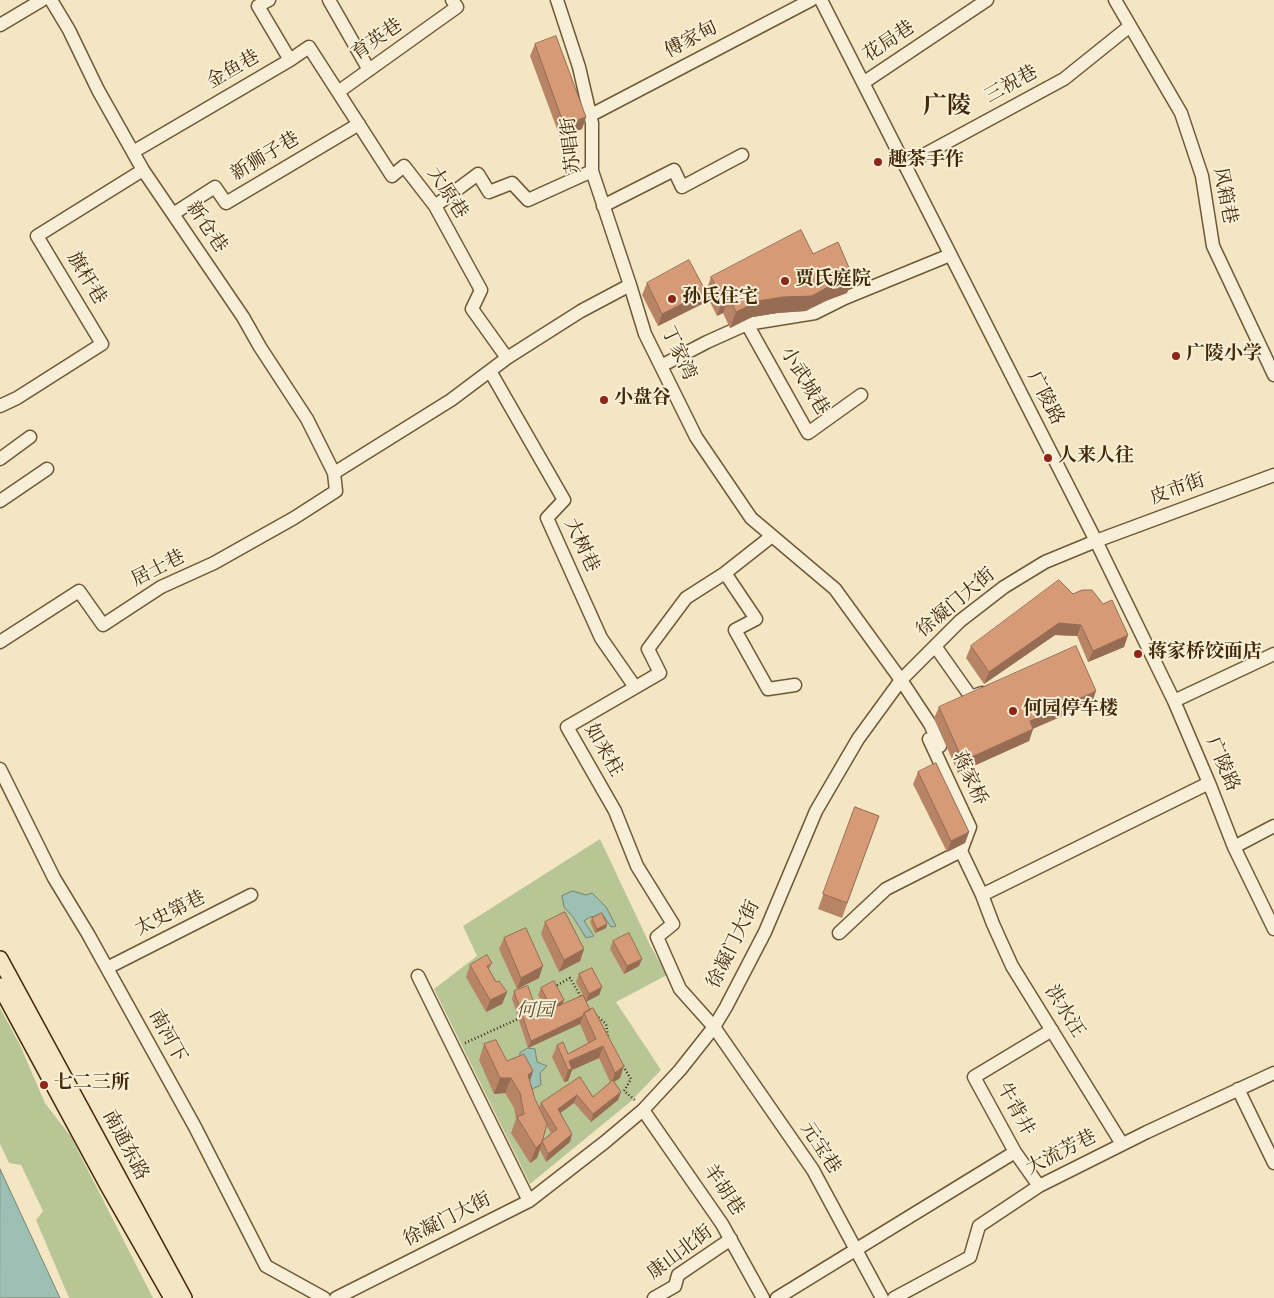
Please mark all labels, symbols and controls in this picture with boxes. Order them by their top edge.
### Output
street label: 育英巷 [348,15,408,67]
street label: 傅家甸 [661,18,723,64]
street label: 花局巷 [860,18,920,68]
street label: 金鱼巷 [204,47,264,95]
street label: 三祝巷 [982,62,1042,110]
district label: 广陵 [923,95,971,123]
street label: 苏唱街 [559,115,587,175]
street label: 新狮子巷 [228,129,304,187]
place label: 趣茶手作 [888,151,964,173]
marker: 趣茶手作 [872,156,884,168]
street label: 大原巷 [421,164,471,224]
street label: 风箱巷 [1206,166,1240,226]
street label: 新仓巷 [180,198,230,258]
street label: 旗杆巷 [61,249,109,309]
place label: 贾氏庭院 [795,270,871,292]
marker: 贾氏庭院 [779,275,791,287]
place label: 孙氏住宅 [682,288,758,310]
marker: 孙氏住宅 [666,293,678,305]
street label: 丁家湾 [655,323,699,385]
street label: 小武城巷 [774,344,832,420]
place label: 广陵小学 [1186,345,1262,367]
marker: 广陵小学 [1170,350,1182,362]
street label: 广陵路 [1021,368,1067,430]
place label: 小盘谷 [614,389,671,411]
marker: 小盘谷 [598,394,610,406]
place label: 人来人往 [1058,447,1134,469]
marker: 人来人往 [1042,452,1054,464]
street label: 皮市街 [1147,471,1209,511]
street label: 大树巷 [558,515,602,577]
street label: 居士巷 [128,547,190,593]
street label: 徐凝门大街 [913,565,1001,643]
place label: 蒋家桥饺面店 [1148,643,1262,665]
marker: 蒋家桥饺面店 [1132,648,1144,660]
place label: 何园停车楼 [1023,700,1118,722]
marker: 何园停车楼 [1007,705,1019,717]
street label: 如来柱 [578,721,626,781]
street label: 广陵路 [1199,734,1243,796]
street label: 蒋家桥 [946,748,990,810]
street label: 太史第巷 [132,888,210,942]
street label: 徐凝门大街 [704,897,766,993]
street label: 洪水汪 [1038,982,1088,1042]
park label: 何园 [516,1002,554,1024]
street label: 南河下 [142,1007,190,1067]
place label: 七二三所 [54,1074,130,1096]
marker: 七二三所 [38,1079,50,1091]
street label: 牛背井 [990,1080,1038,1140]
street label: 南通东路 [96,1107,152,1185]
street label: 元宝巷 [794,1119,844,1179]
street label: 大流芳巷 [1023,1127,1101,1181]
street label: 羊胡巷 [697,1161,747,1221]
street label: 徐凝门大街 [401,1189,495,1253]
street label: 康山北街 [644,1222,718,1286]

